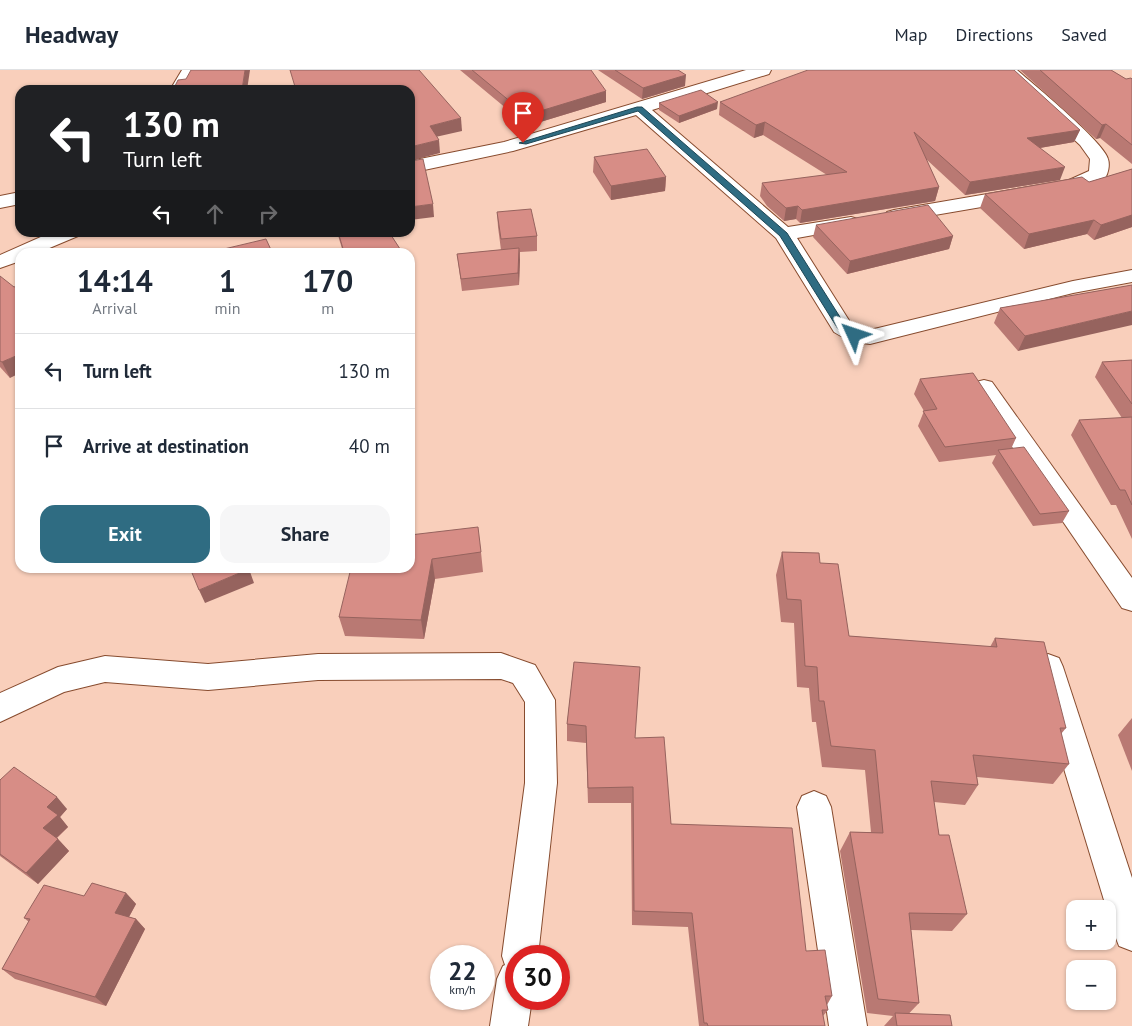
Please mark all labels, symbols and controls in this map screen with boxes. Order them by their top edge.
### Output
text: Headway [25,19,118,50]
text: Map [895,23,927,46]
text: Directions [955,23,1033,46]
text: Saved [1061,23,1107,46]
pin [502,92,544,143]
icon: arrive [509,99,537,127]
text: 130 m [123,101,220,147]
icon: left [40,105,105,170]
text: Turn left [123,145,202,173]
icon: left [148,200,176,228]
icon: ahead [201,200,229,228]
icon: right [254,200,282,228]
text: 14:14 [77,261,153,300]
text: 1 [219,261,236,300]
text: 170 [302,261,353,300]
text: Arrival [92,298,137,318]
text: min [215,298,241,318]
text: m [321,298,334,318]
position arrow [827,308,879,360]
icon: left [40,357,68,385]
text: Turn left [83,359,152,383]
text: 130 m [338,359,390,383]
icon: arrive [40,432,68,460]
text: Arrive at destination [83,434,249,458]
text: 40 m [349,434,390,458]
button: Exit [40,505,210,563]
button: Share [220,505,390,563]
map controls [1066,900,1116,1010]
button: + [1066,900,1116,950]
speed limit sign: 30 [505,945,570,1010]
text: 22 [448,955,477,987]
button: − [1066,960,1116,1010]
text: km/h [449,982,476,997]

